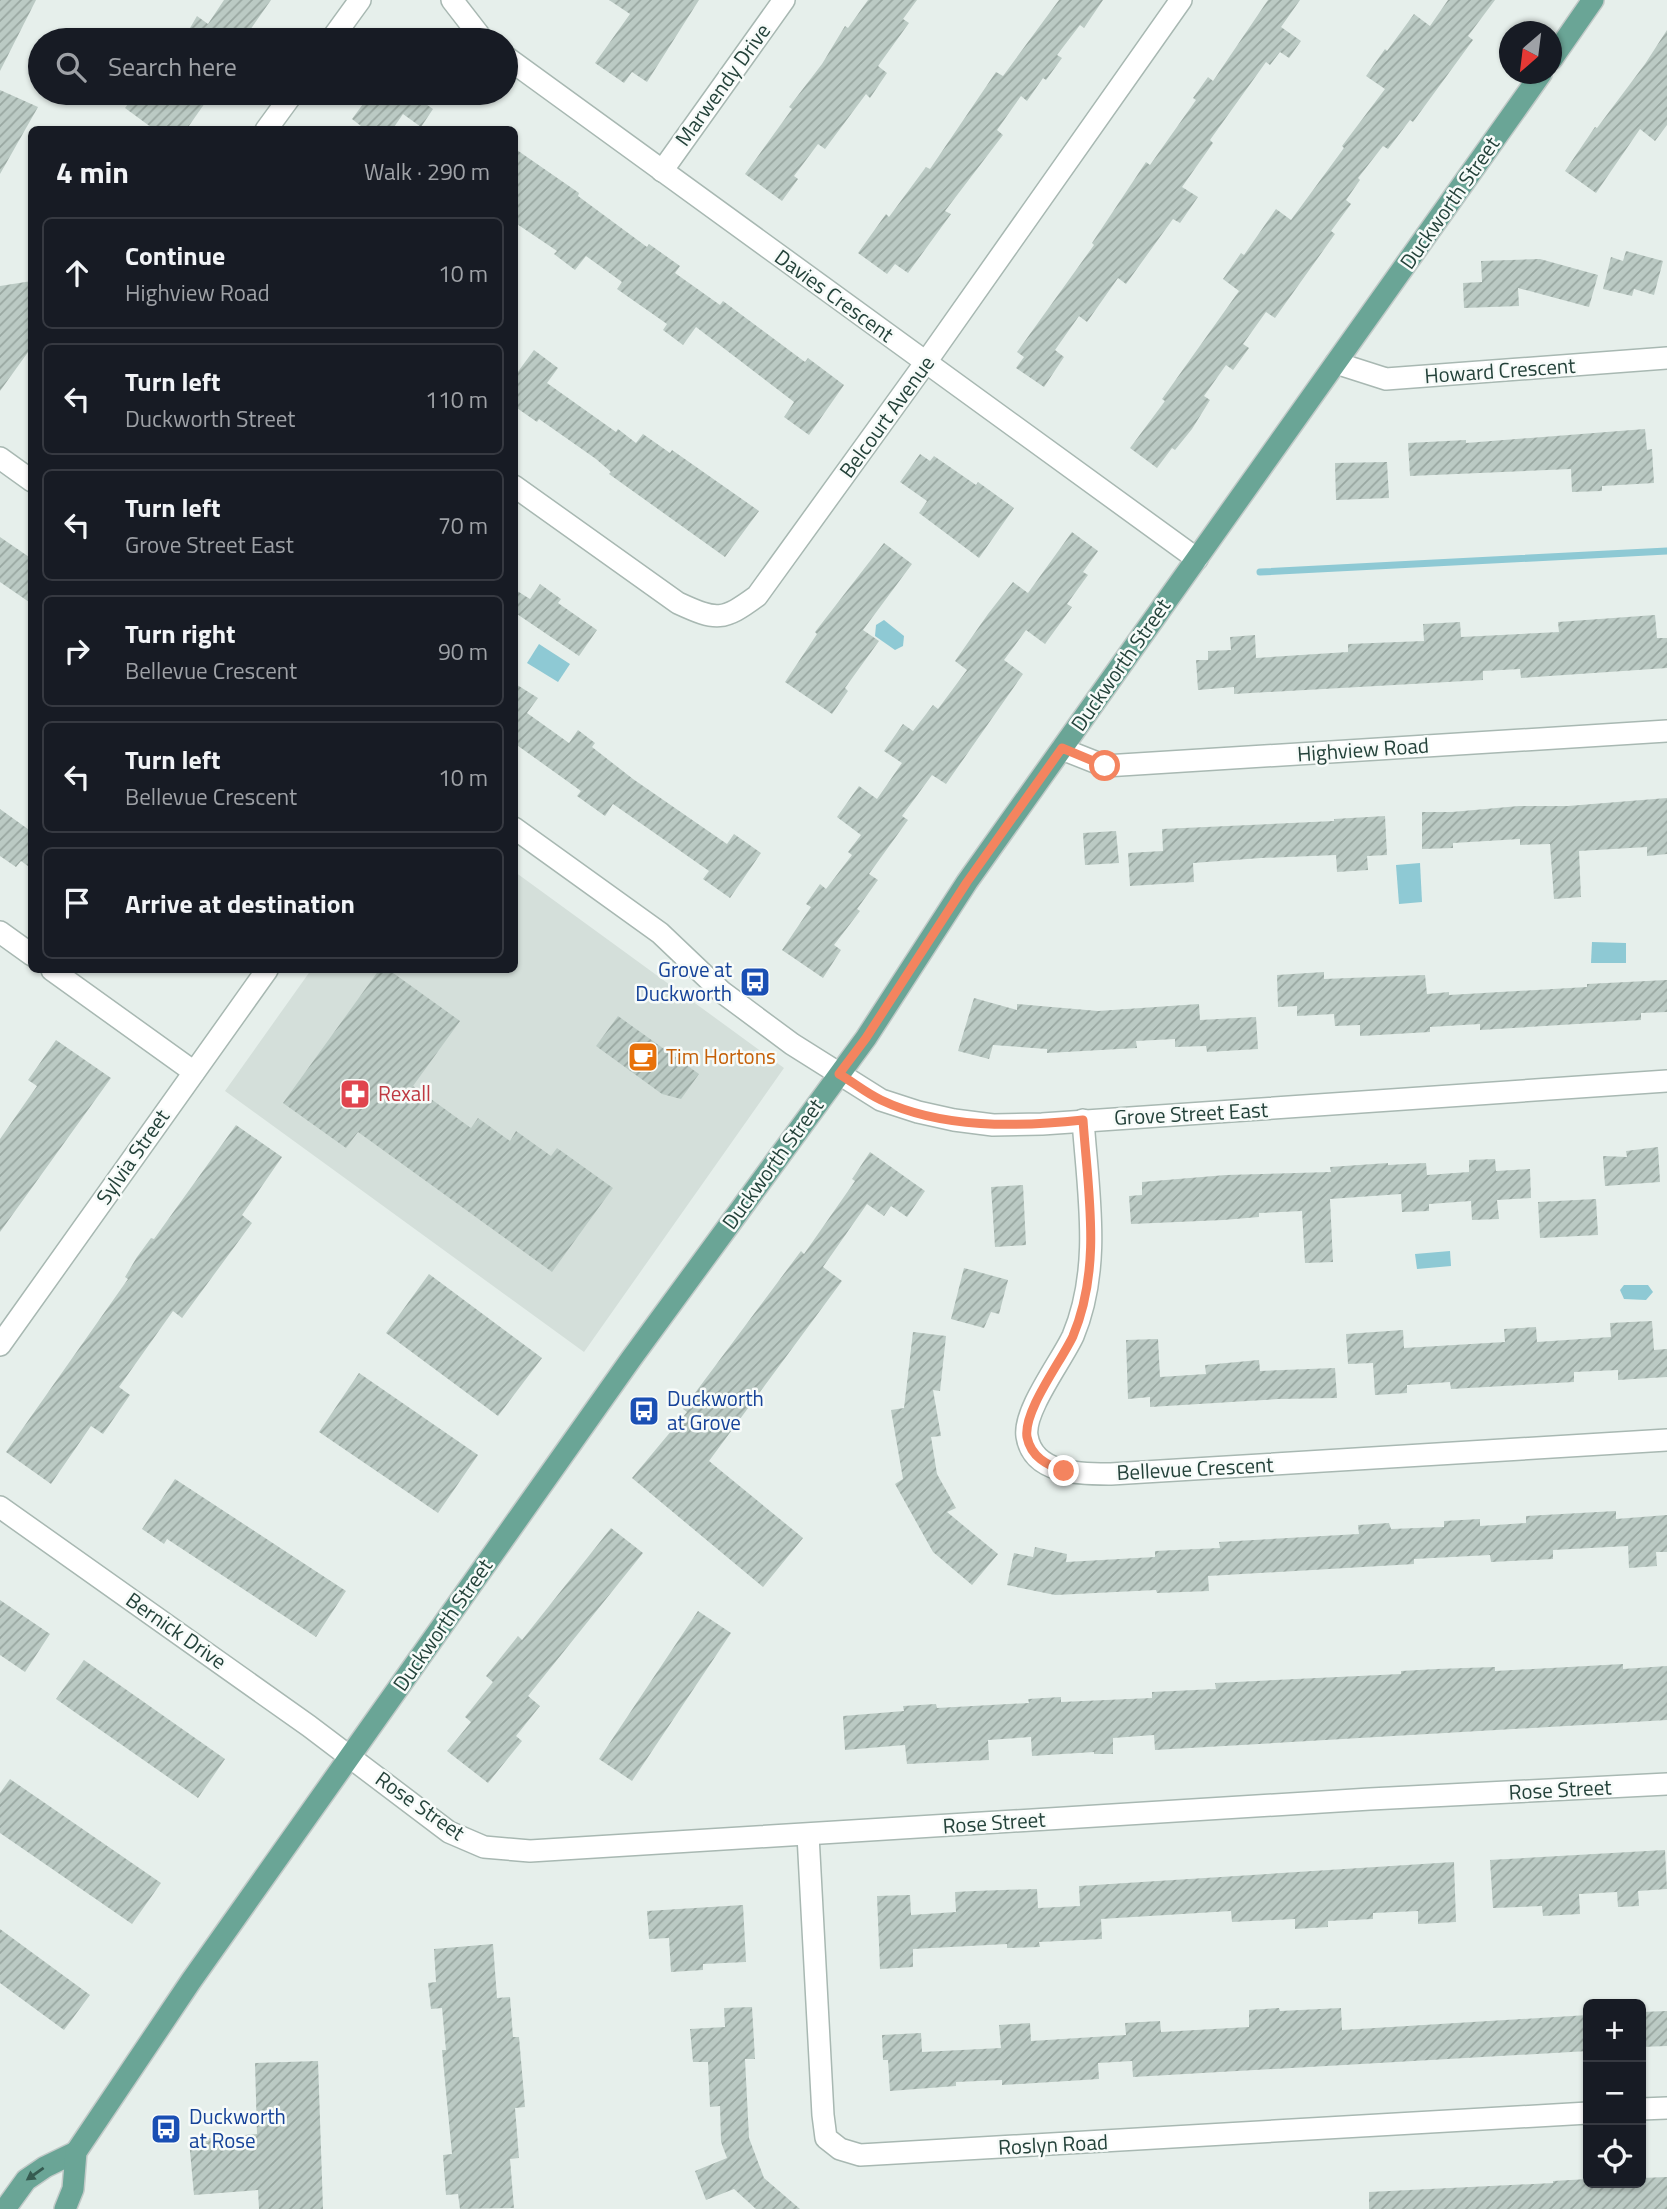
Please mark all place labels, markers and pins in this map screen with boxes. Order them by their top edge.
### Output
place label: Grove at Duckworth [635,953,733,1009]
bus stop icon: Grove at Duckworth [738,965,772,999]
cafe icon: Tim Hortons [626,1040,660,1074]
place label: Tim Hortons [666,1040,776,1072]
pharmacy icon: Rexall [338,1077,372,1111]
place label: Rexall [378,1077,431,1109]
place label: Duckworth at Grove [667,1382,764,1438]
bus stop icon: Duckworth at Grove [627,1394,661,1428]
place label: Duckworth at Rose [189,2100,286,2156]
bus stop icon: Duckworth at Rose [149,2112,183,2146]

